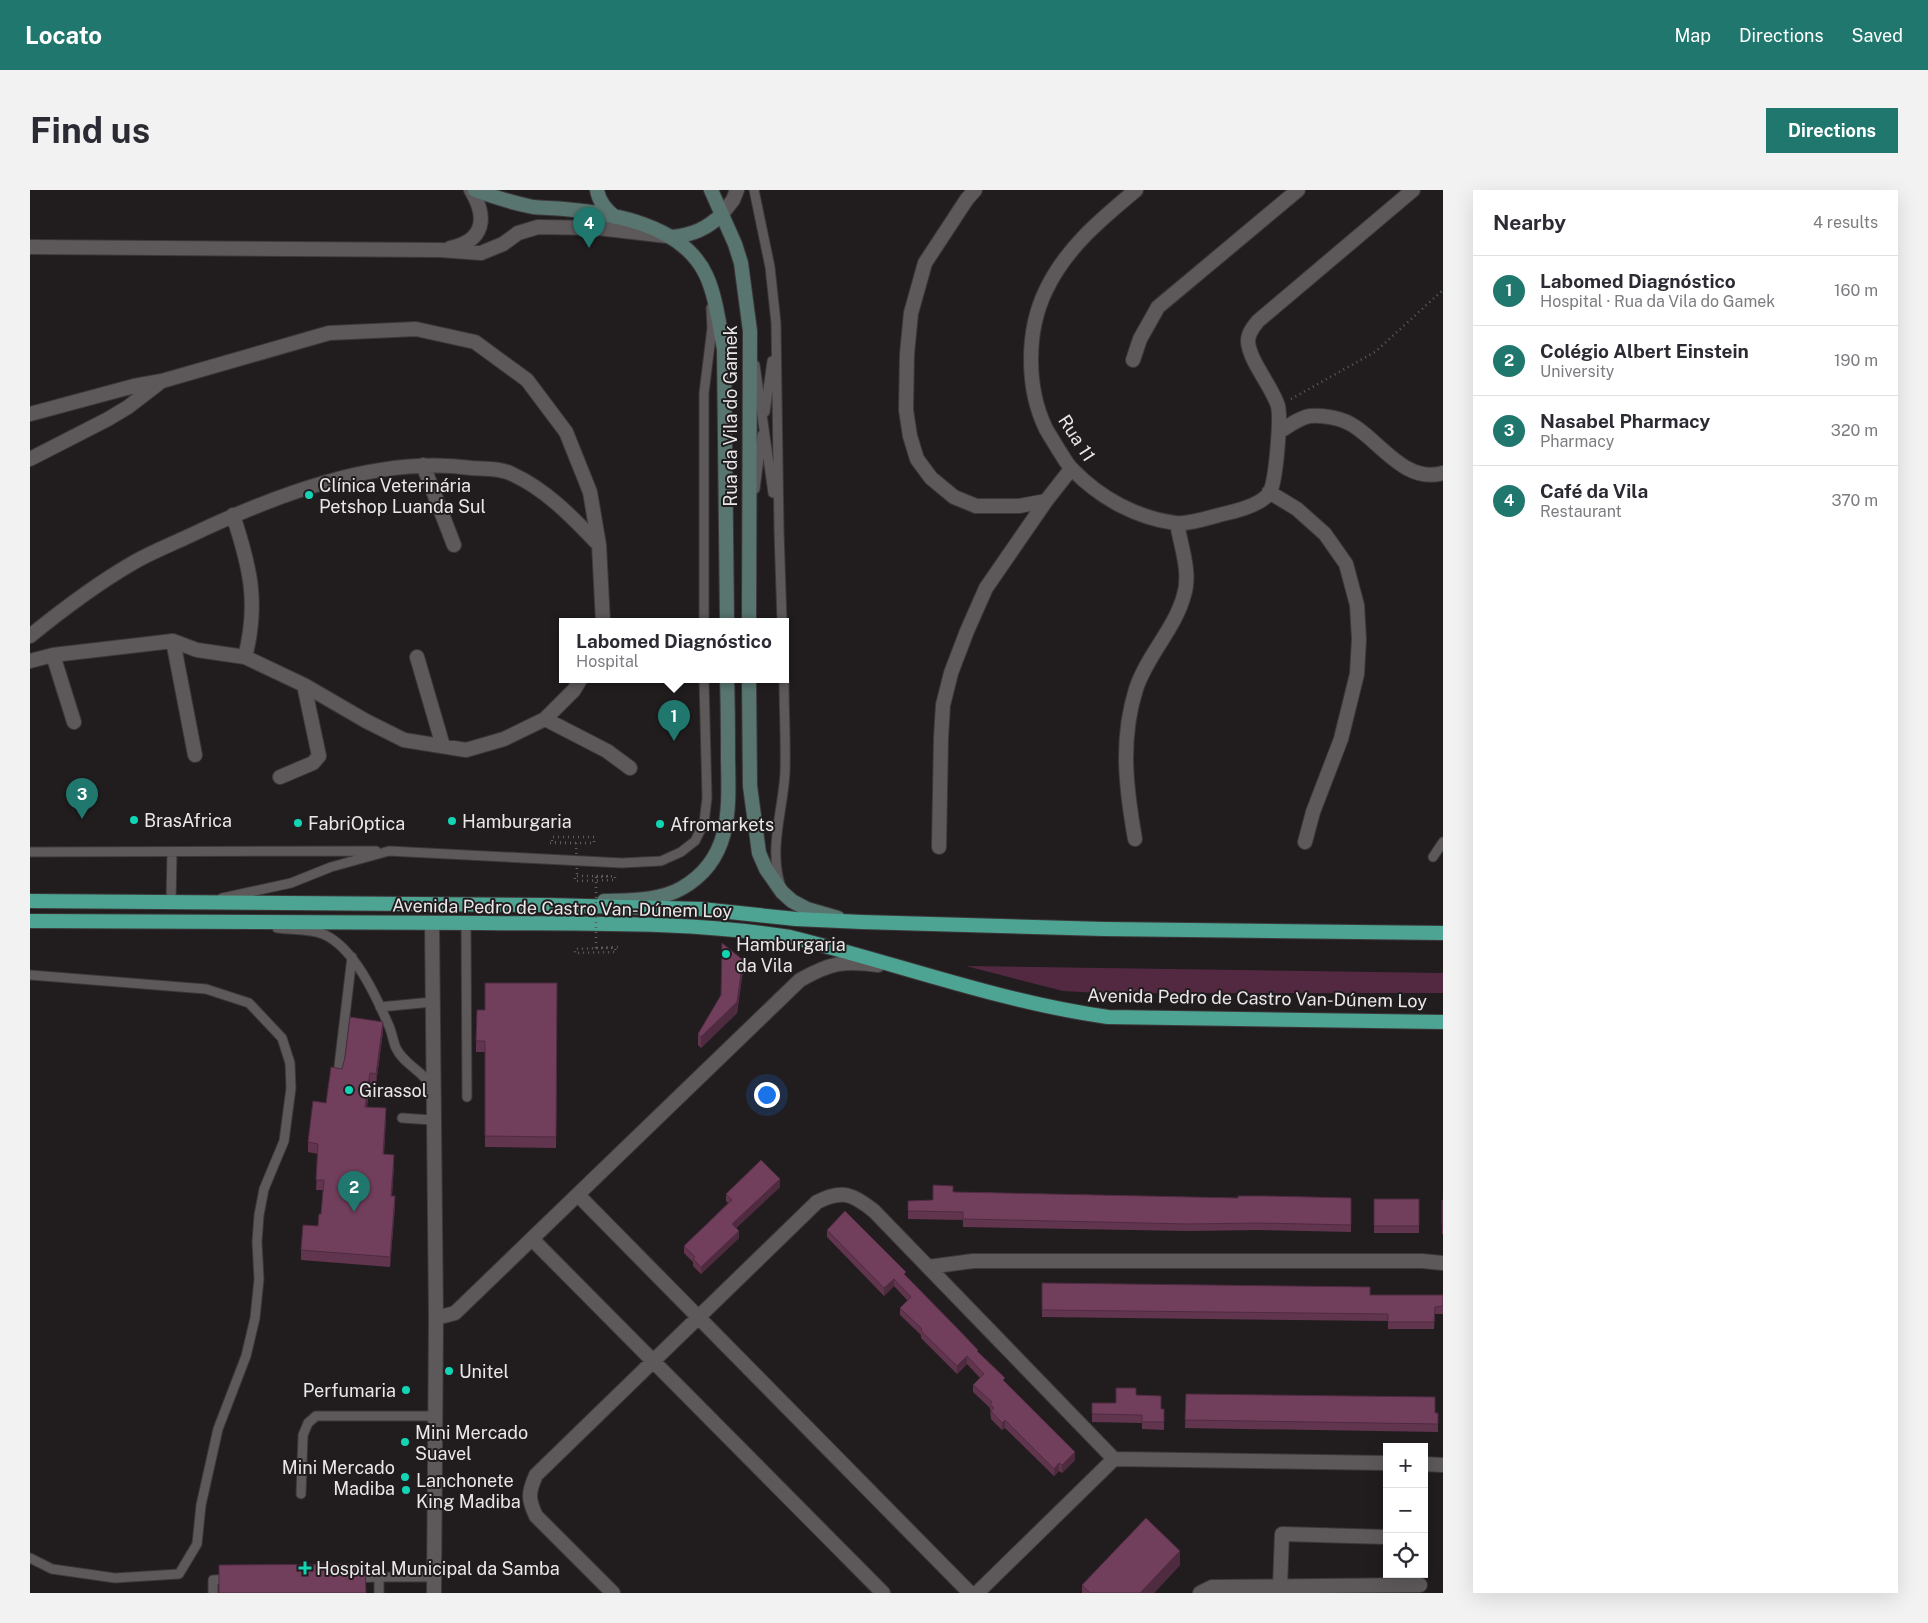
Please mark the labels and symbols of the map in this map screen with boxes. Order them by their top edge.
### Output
pin: 4 [573,207,605,248]
street label: Rua da Vila do Gamek [720,325,741,507]
street label: Rua 11 [1054,411,1100,465]
place label: Clínica Veterinária Petshop Luanda Sul [319,475,486,517]
marker: Clínica Veterinária Petshop Luanda Sul [303,489,315,501]
pin: 1 [658,700,690,741]
pin: 3 [66,778,98,819]
place label: BrasAfrica [144,810,232,831]
place label: Hamburgaria [462,811,572,832]
place label: FabriOptica [308,813,405,834]
marker: BrasAfrica [128,814,140,826]
place label: Afromarkets [670,814,774,835]
marker: Hamburgaria [446,815,458,827]
marker: FabriOptica [292,817,304,829]
marker: Afromarkets [654,818,666,830]
street label: Avenida Pedro de Castro Van-Dúnem Loy [392,895,733,921]
place label: Hamburgaria da Vila [736,934,846,976]
marker: Hamburgaria da Vila [720,948,732,960]
street label: Avenida Pedro de Castro Van-Dúnem Loy [1087,985,1428,1011]
place label: Girassol [359,1080,427,1101]
your location [754,1082,780,1108]
marker: Girassol [343,1084,355,1096]
pin: 2 [338,1171,370,1212]
place label: Unitel [459,1361,509,1382]
marker: Unitel [443,1365,455,1377]
place label: Perfumaria [303,1380,396,1401]
marker: Perfumaria [400,1384,412,1396]
place label: Mini Mercado Suavel [415,1422,528,1464]
marker: Mini Mercado Suavel [399,1436,411,1448]
place label: Mini Mercado Madiba [282,1457,395,1499]
place label: Lanchonete King Madiba [416,1470,521,1512]
marker: Mini Mercado Madiba [399,1471,411,1483]
marker: Lanchonete King Madiba [400,1484,412,1496]
place label: Hospital Municipal da Samba [316,1558,560,1579]
marker: Hospital Municipal da Samba [298,1561,312,1575]

